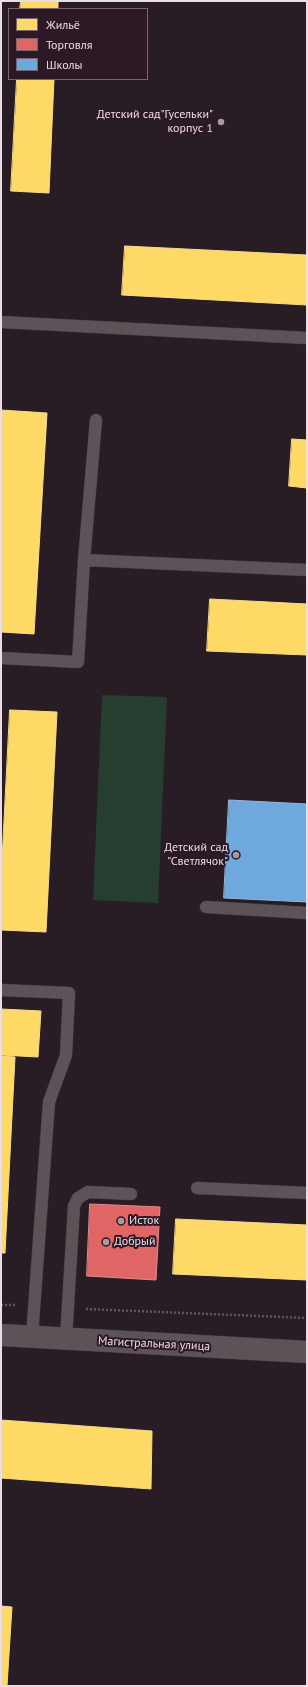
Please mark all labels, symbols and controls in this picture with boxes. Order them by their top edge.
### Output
legend [8,8,148,80]
text: Жильё [46,17,80,32]
text: Торговля [46,37,92,52]
text: Школы [46,57,82,72]
place label: Детский сад"Гусельки" корпус 1 [97,108,213,136]
marker: Детский сад"Гусельки" корпус 1 [216,117,226,127]
place label: Детский сад "Светлячок" [164,841,228,869]
marker: Детский сад "Светлячок" [231,850,241,860]
place label: Исток [129,1214,159,1228]
marker: Исток [116,1216,126,1226]
place label: Добрый [114,1235,156,1249]
marker: Добрый [101,1237,111,1247]
street label: Магистральная улица [98,1334,210,1354]

